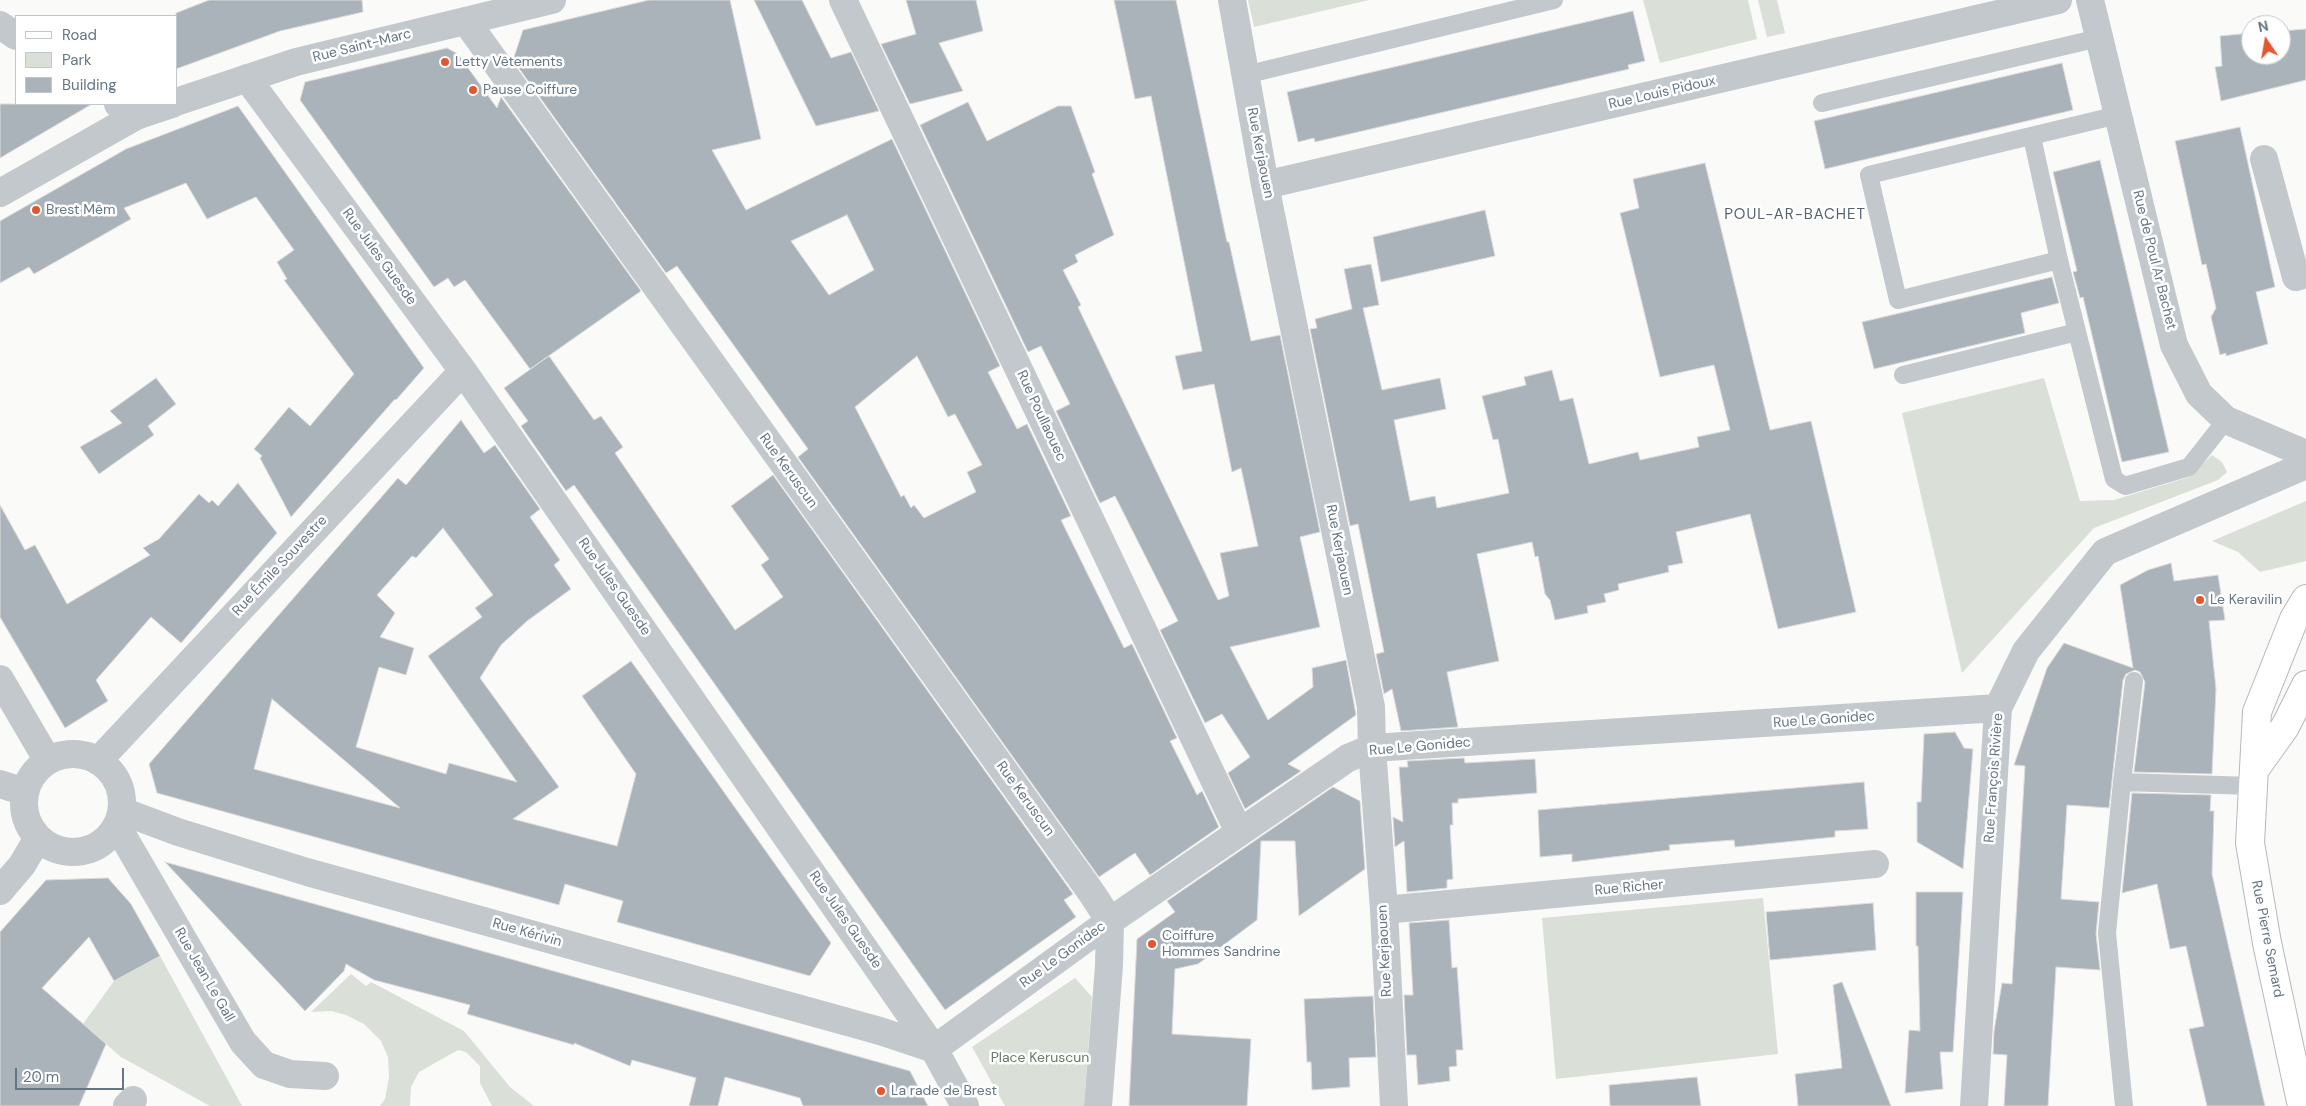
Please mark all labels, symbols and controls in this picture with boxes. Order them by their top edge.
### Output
legend [15,15,178,105]
north arrow [2241,15,2291,65]
text: N [2256,16,2270,36]
text: Road [62,25,97,45]
street label: Rue Saint-Marc [311,26,413,66]
text: Park [62,50,92,70]
place label: Letty Vêtements [455,54,563,70]
marker: Letty Vêtements [439,56,451,68]
street label: Rue Louis Pidoux [1607,73,1717,113]
text: Building [62,75,117,95]
place label: Pause Coiffure [483,82,577,98]
marker: Pause Coiffure [467,84,479,96]
street label: Rue Kerjaouen [1243,106,1277,200]
street label: Rue de Poul Ar Bachet [2129,189,2179,331]
place label: Brest Mêm [46,202,115,218]
marker: Brest Mêm [30,204,42,216]
street label: Rue Jules Guesde [338,205,420,309]
district label: POUL-AR-BACHET [1722,206,1868,224]
street label: Rue Poullaouec [1013,368,1069,464]
street label: Rue Keruscun [755,430,821,512]
street label: Rue Kerjaouen [1322,503,1356,597]
street label: Rue Émile Souvestre [229,512,331,620]
street label: Rue Jules Guesde [574,535,654,639]
place label: Le Keravilin [2210,592,2282,608]
marker: Le Keravilin [2194,594,2206,606]
street label: Rue Le Gonidec [1773,708,1875,732]
street label: Rue François Rivière [1981,713,2007,843]
street label: Rue Le Gonidec [1369,734,1471,760]
street label: Rue Keruscun [992,758,1058,840]
street label: Rue Jules Guesde [805,868,885,972]
street label: Rue Richer [1594,877,1664,899]
street label: Rue Pierre Semard [2247,879,2287,999]
street label: Rue Kerjaouen [1374,905,1396,997]
street label: Rue Kérivin [491,915,563,951]
street label: Rue Le Gonidec [1017,918,1109,992]
street label: Rue Jean Le Gall [170,925,238,1025]
place label: Coiffure Hommes Sandrine [1162,928,1281,960]
marker: Coiffure Hommes Sandrine [1146,938,1158,950]
park label: Place Keruscun [991,1050,1089,1066]
scale bar [18,1058,126,1090]
text: 20 m [23,1067,59,1087]
place label: La rade de Brest [891,1083,997,1099]
marker: La rade de Brest [875,1085,887,1097]

